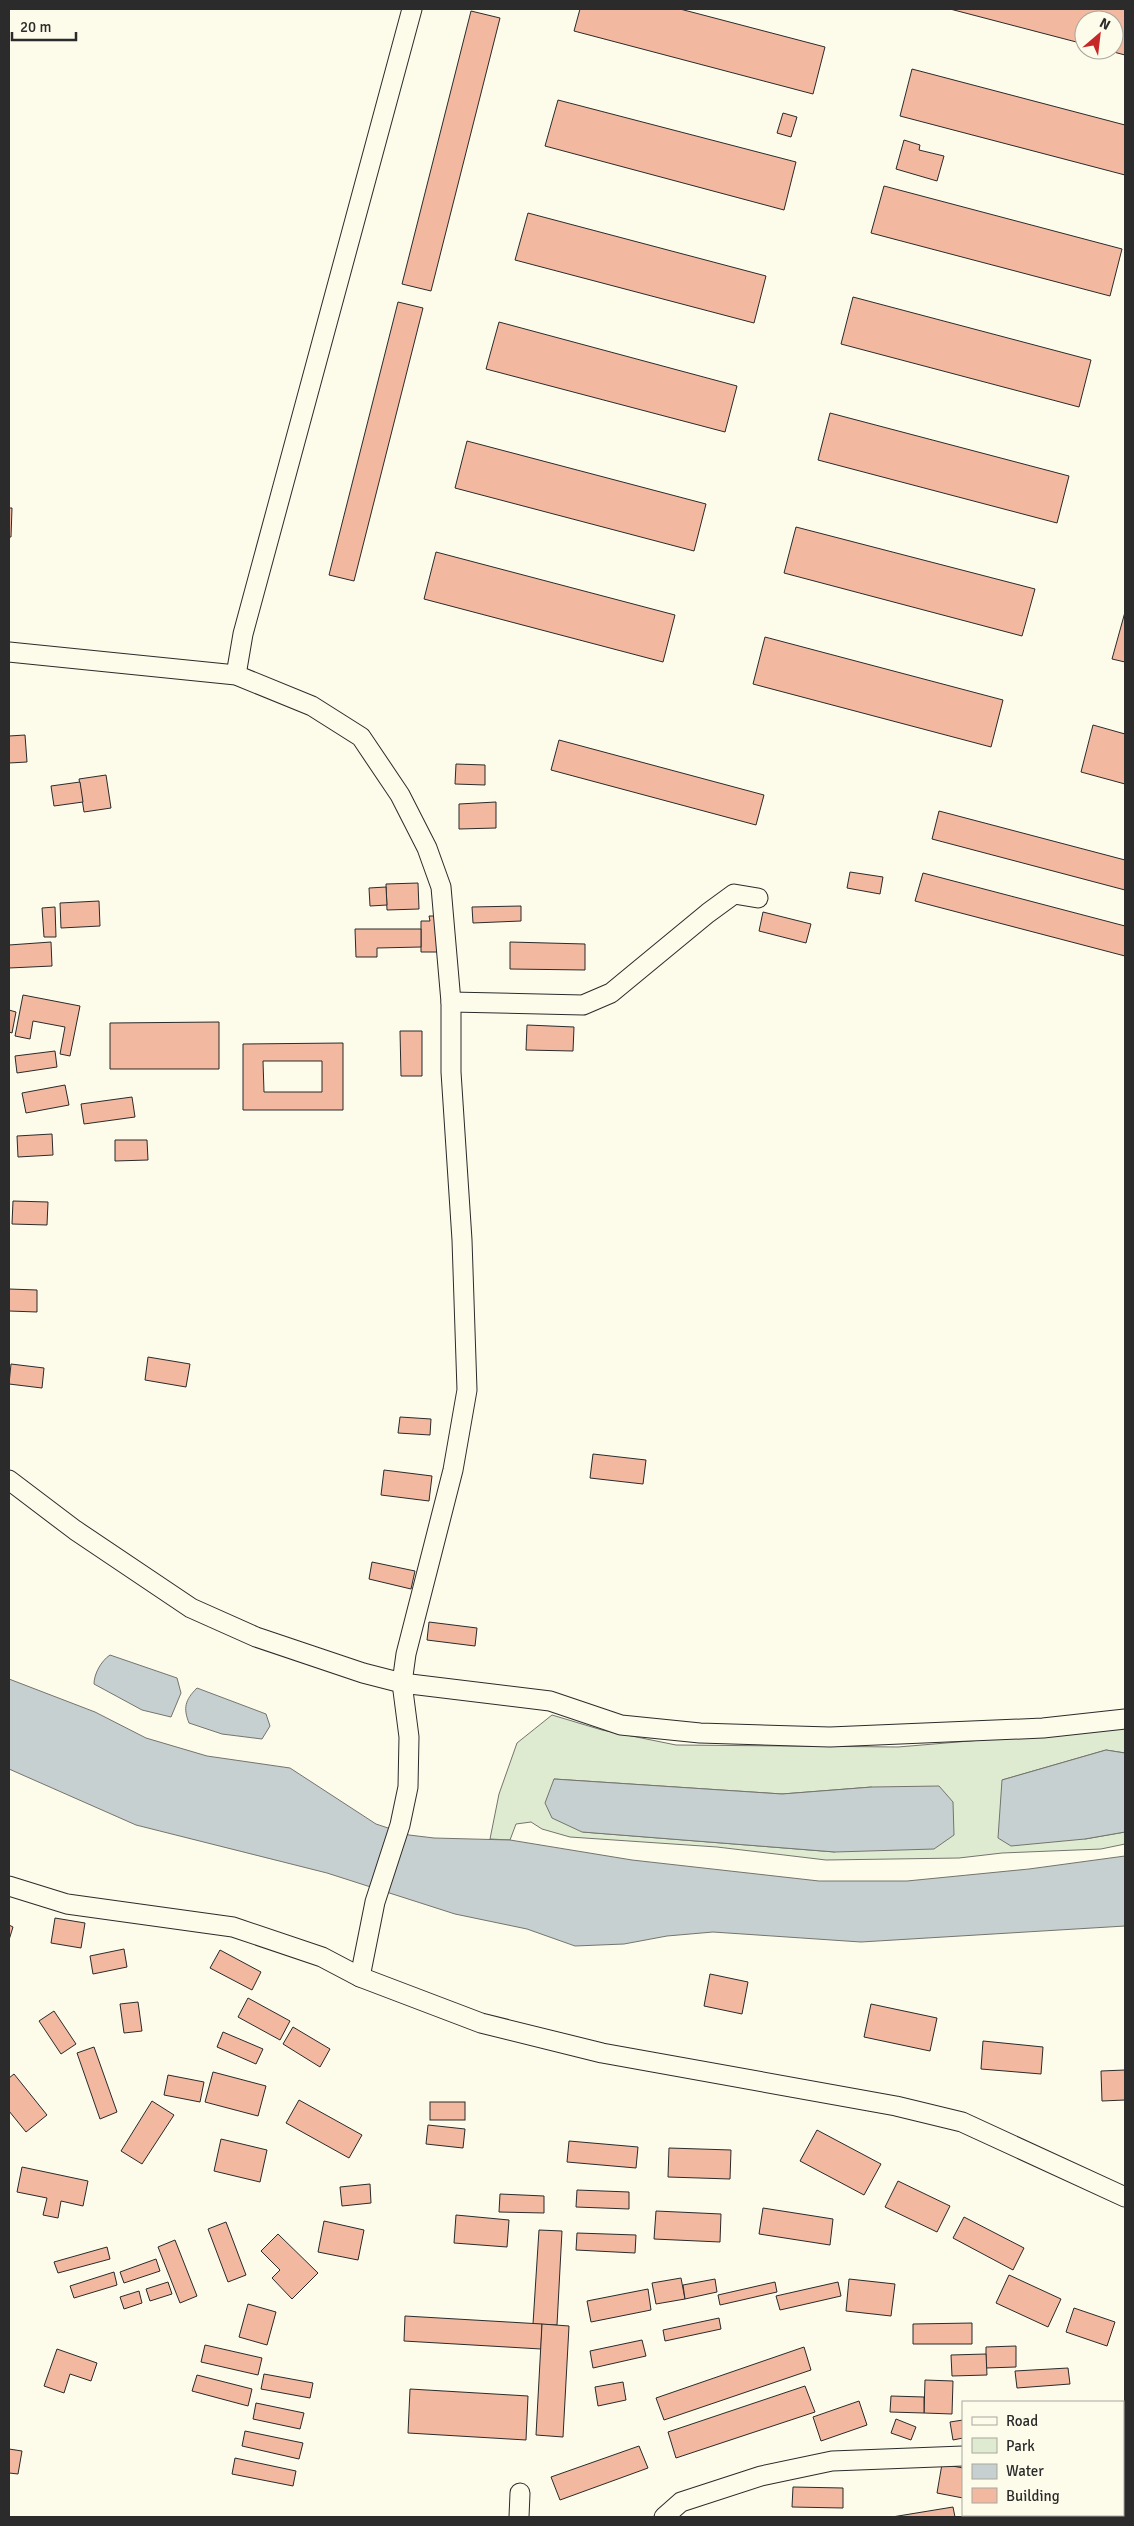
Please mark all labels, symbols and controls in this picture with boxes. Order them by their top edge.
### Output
scale bar [12,10,76,42]
north arrow [1074,10,1124,60]
text: N [1097,14,1113,34]
text: 20 m [20,18,51,36]
legend [962,2401,1124,2516]
text: Road [1006,2412,1038,2430]
text: Park [1006,2437,1035,2455]
text: Water [1006,2462,1044,2480]
text: Building [1006,2487,1060,2505]

